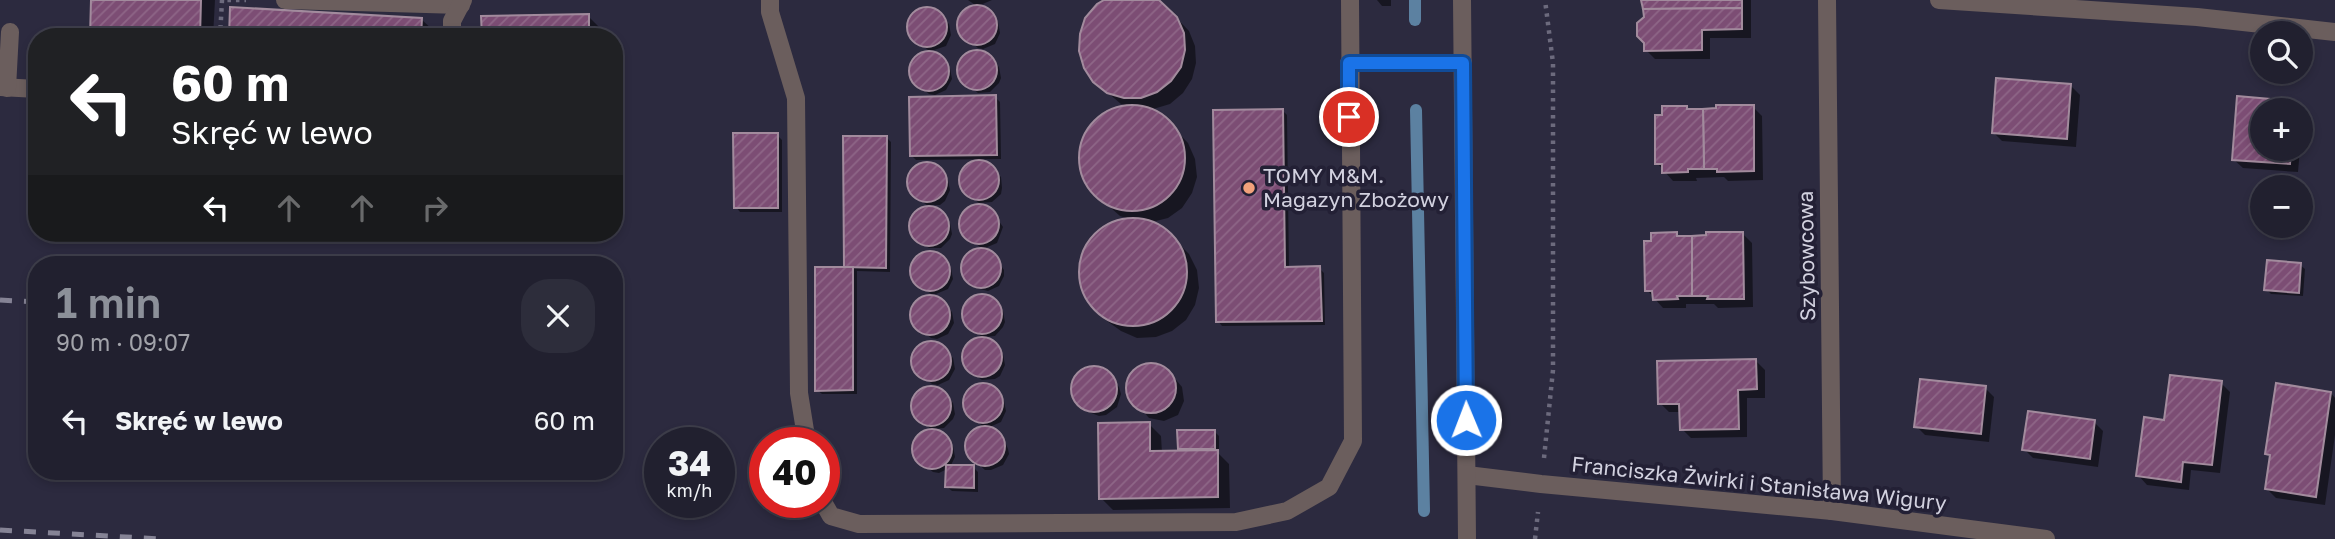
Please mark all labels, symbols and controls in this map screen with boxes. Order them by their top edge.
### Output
map controls [2250,21,2313,238]
button: search [2250,21,2313,84]
text: 60 m [171,53,289,112]
icon: left [56,56,147,147]
pin [1319,87,1379,147]
icon: arrive [1330,98,1368,136]
button: + [2250,98,2313,161]
text: Skręć w lewo [171,113,373,151]
place label: TOMY M&M. Magazyn Zbożowy [1263,162,1449,212]
button: − [2250,175,2313,238]
marker: TOMY M&M. Magazyn Zbożowy [1241,180,1257,196]
icon: left [197,189,235,227]
icon: ahead [270,189,308,227]
icon: ahead [343,189,381,227]
icon: right [416,189,454,227]
street label: Szybowcowa [1792,191,1820,321]
text: 1 min [56,277,161,327]
button: close [521,279,595,353]
text: 90 m · 09:07 [56,328,190,356]
position arrow [1429,383,1503,457]
icon: left [56,402,94,440]
text: Skręć w lewo [115,405,283,436]
text: 60 m [534,405,595,436]
speed limit sign: 40 [749,427,840,518]
text: 34 [668,442,711,484]
street label: Franciszka Żwirki i Stanisława Wigury [1570,450,1948,516]
text: km/h [667,479,712,501]

